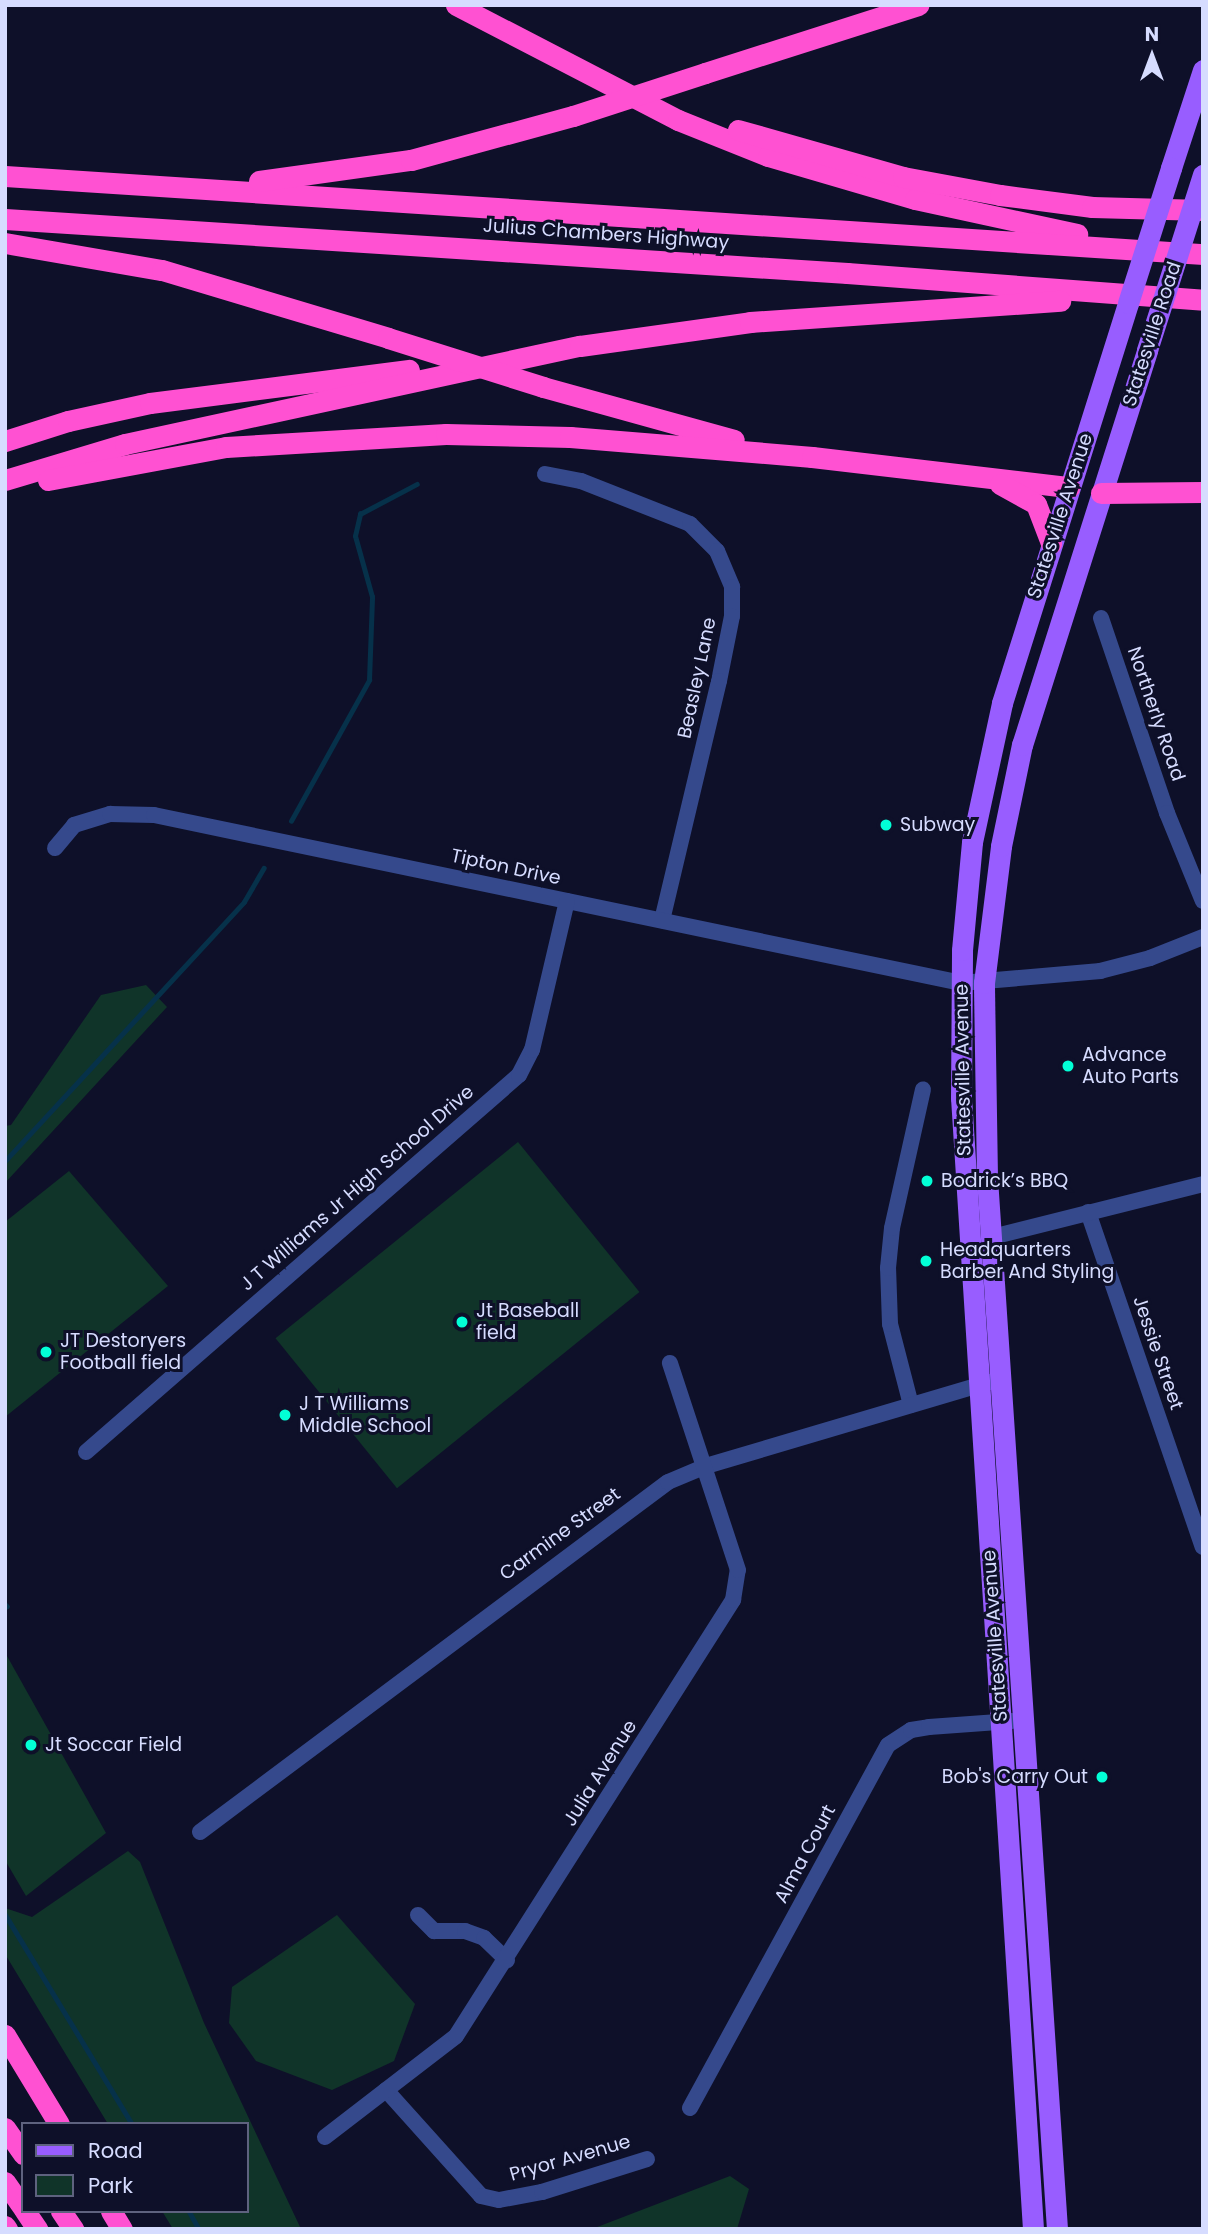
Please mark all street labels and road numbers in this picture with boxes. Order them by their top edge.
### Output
street label: Julius Chambers Highway [482,214,730,254]
street label: Statesville Road [1118,259,1186,409]
street label: Statesville Avenue [1023,430,1097,602]
street label: Beasley Lane [673,615,721,741]
street label: Northerly Road [1122,644,1190,784]
street label: Tipton Drive [449,844,563,890]
street label: Statesville Avenue [950,984,976,1156]
street label: J T Williams Jr High School Drive [236,1080,478,1296]
street label: Jessie Street [1128,1293,1188,1413]
street label: Carmine Street [495,1483,625,1585]
street label: Statesville Avenue [978,1549,1012,1723]
street label: Julia Avenue [558,1716,642,1830]
street label: Alma Court [770,1801,840,1907]
street label: Pryor Avenue [507,2130,633,2186]

